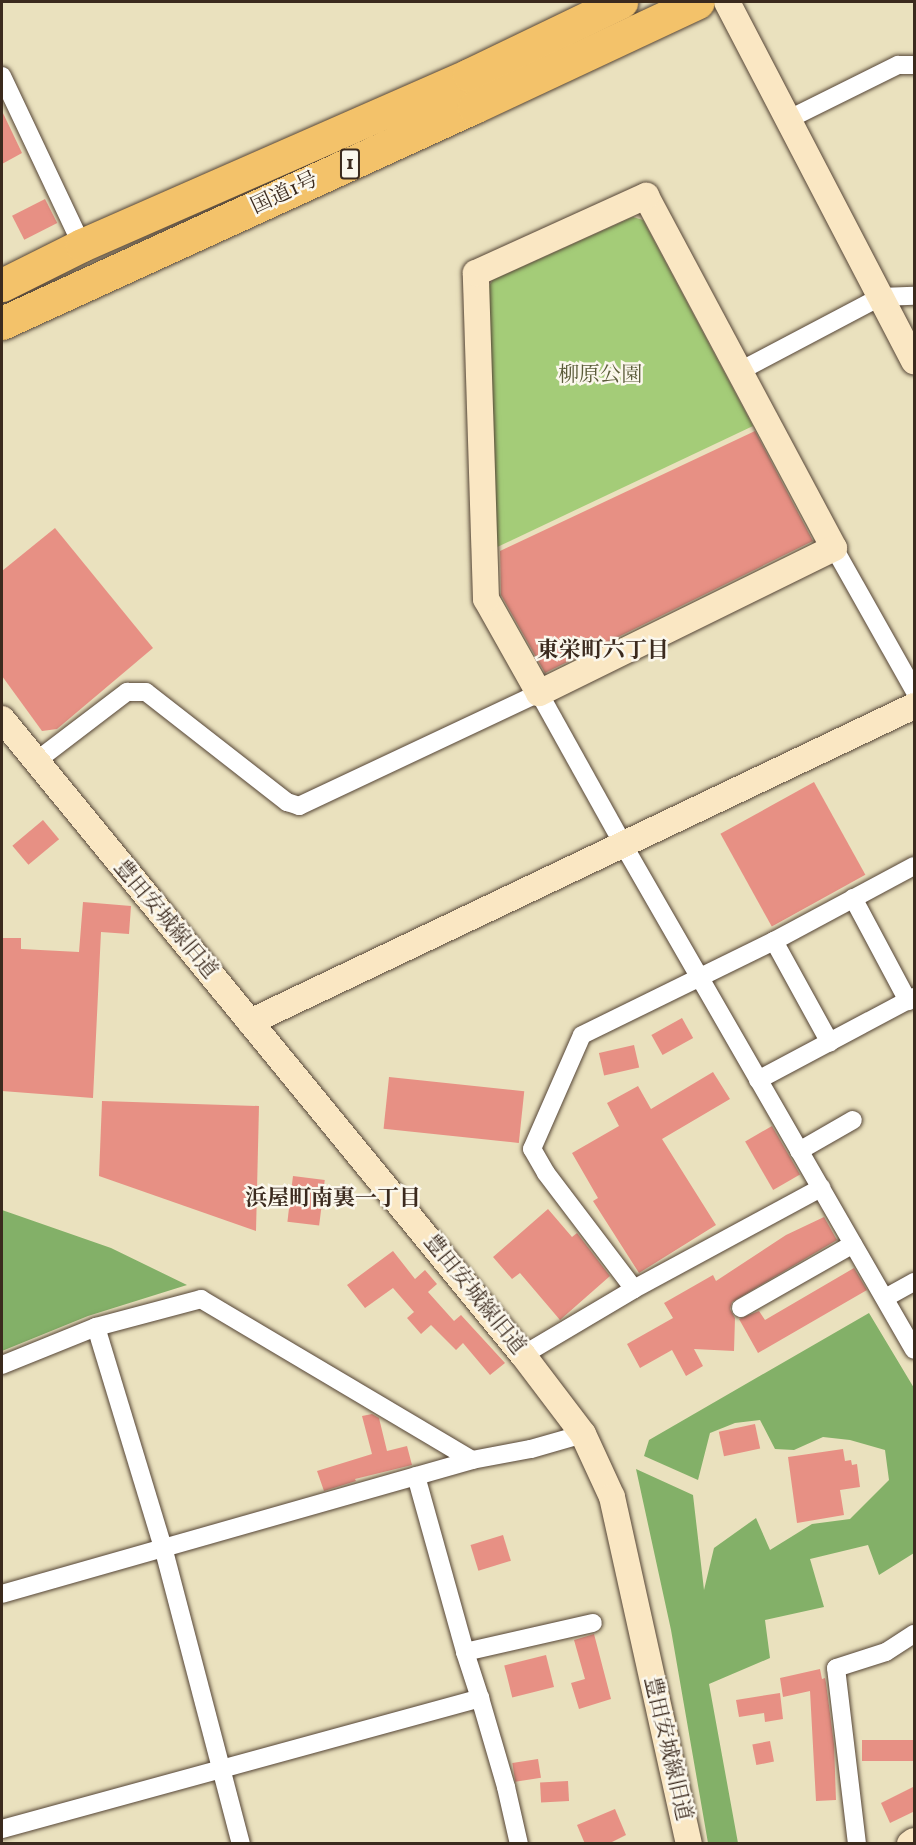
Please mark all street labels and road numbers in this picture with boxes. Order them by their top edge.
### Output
road number: 1 [340,147,360,181]
street label: 国道1号 [247,168,323,220]
street label: 豊田安城線旧道 [108,856,222,984]
street label: 豊田安城線旧道 [418,1230,530,1360]
street label: 豊田安城線旧道 [638,1675,696,1823]

